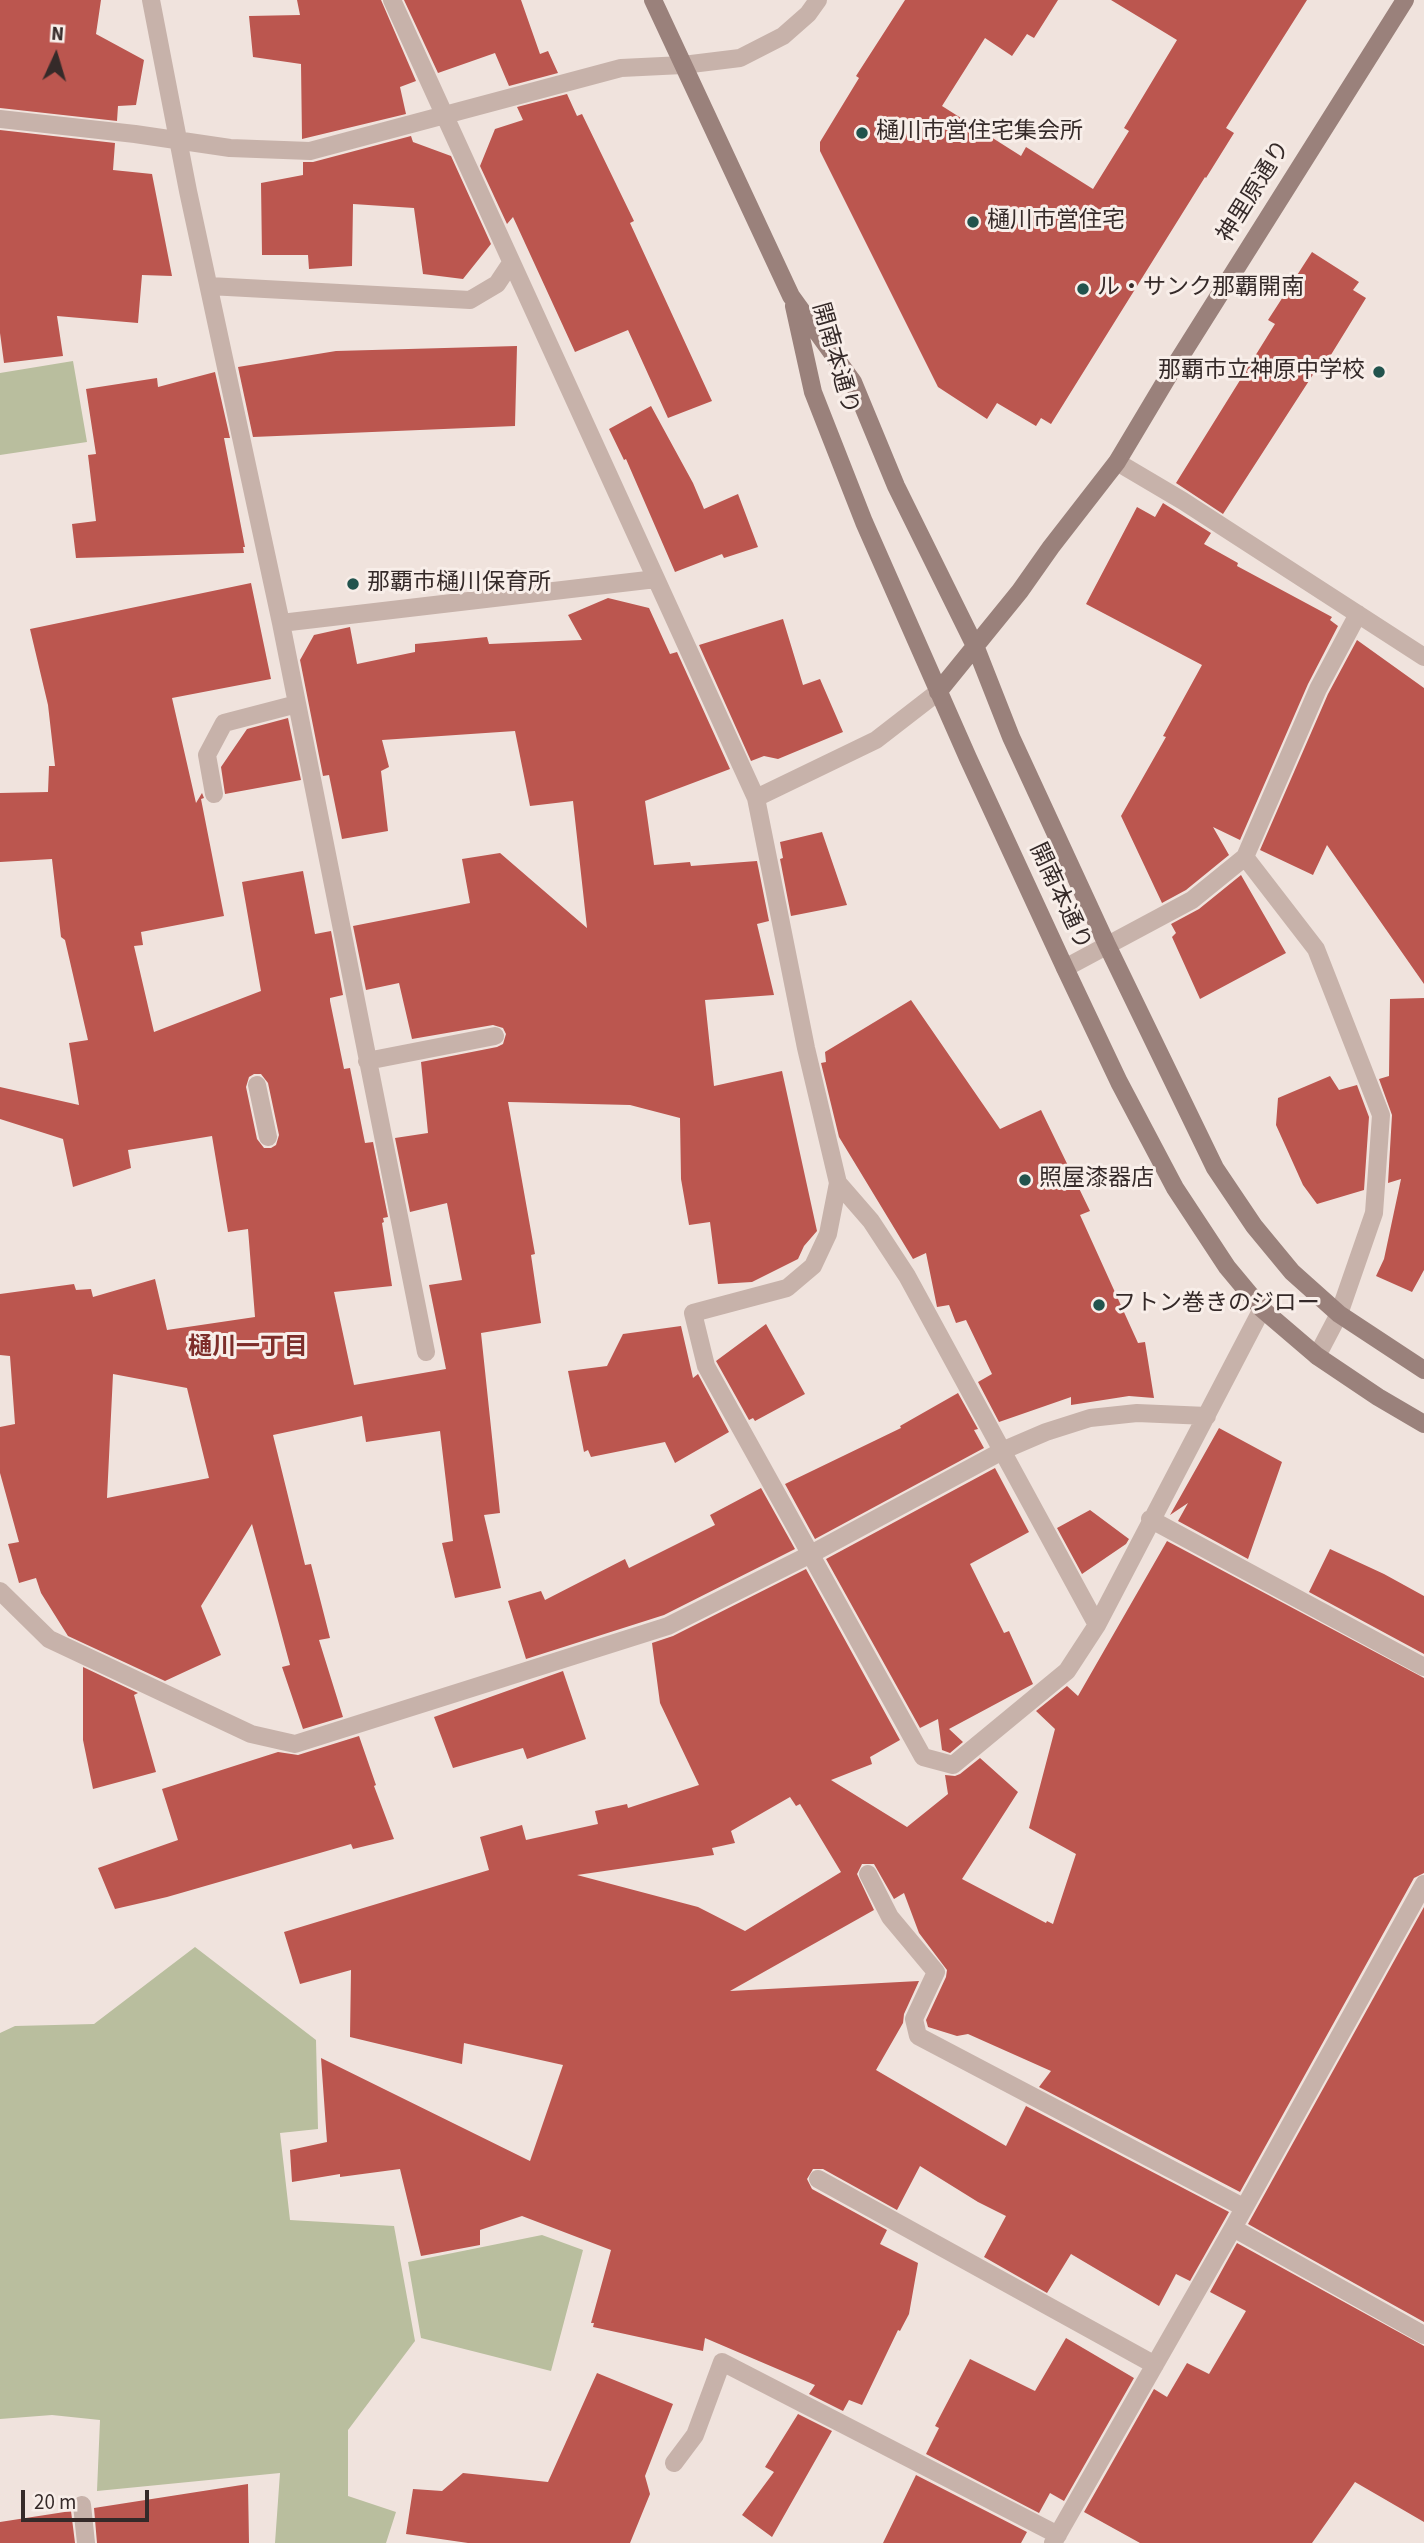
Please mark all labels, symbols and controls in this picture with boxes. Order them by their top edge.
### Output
north arrow [21,21,91,91]
text: N [50,21,65,48]
place label: 樋川市営住宅集会所 [876,119,1083,147]
marker: 樋川市営住宅集会所 [854,125,870,141]
street label: 神里原通り [1213,136,1297,248]
place label: 樋川市営住宅 [987,208,1125,236]
marker: 樋川市営住宅 [965,214,981,230]
place label: ル・サンク那覇開南 [1097,275,1304,303]
marker: ル・サンク那覇開南 [1075,281,1091,297]
street label: 開南本通り [805,300,863,418]
place label: 那覇市立神原中学校 [1158,358,1365,386]
marker: 那覇市立神原中学校 [1371,364,1387,380]
place label: 那覇市樋川保育所 [367,570,551,598]
marker: 那覇市樋川保育所 [345,576,361,592]
street label: 開南本通り [1022,839,1096,955]
place label: 照屋漆器店 [1039,1166,1154,1194]
marker: 照屋漆器店 [1017,1172,1033,1188]
place label: フトン巻きのジロー [1113,1291,1320,1319]
marker: フトン巻きのジロー [1091,1297,1107,1313]
district label: 樋川一丁目 [188,1335,308,1363]
scale bar [24,2476,152,2520]
text: 20 m [34,2487,76,2517]

